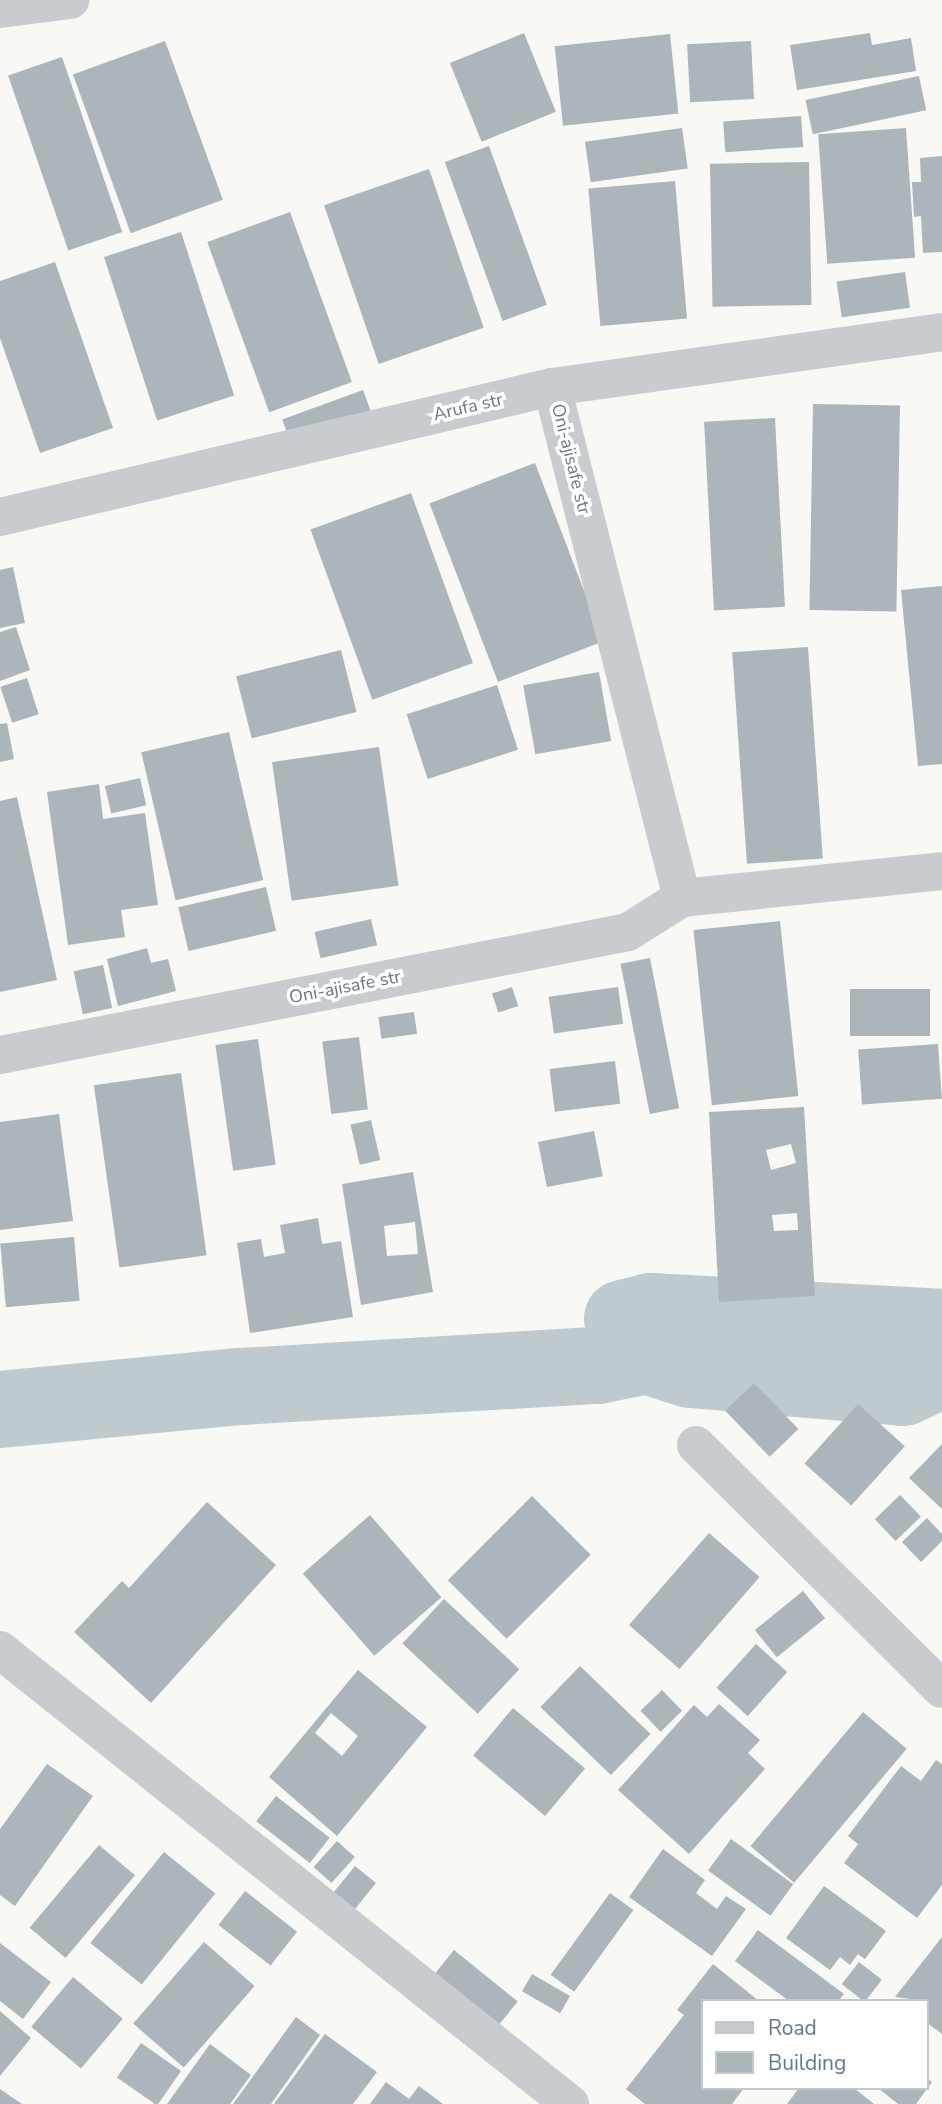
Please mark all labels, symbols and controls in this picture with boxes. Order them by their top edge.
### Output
street label: Arufa str [431,388,505,426]
street label: Oni-ajisafe str [547,401,595,517]
street label: Oni-ajisafe str [287,966,403,1008]
legend [701,1999,928,2090]
text: Road [768,2014,817,2042]
text: Building [768,2049,846,2077]

